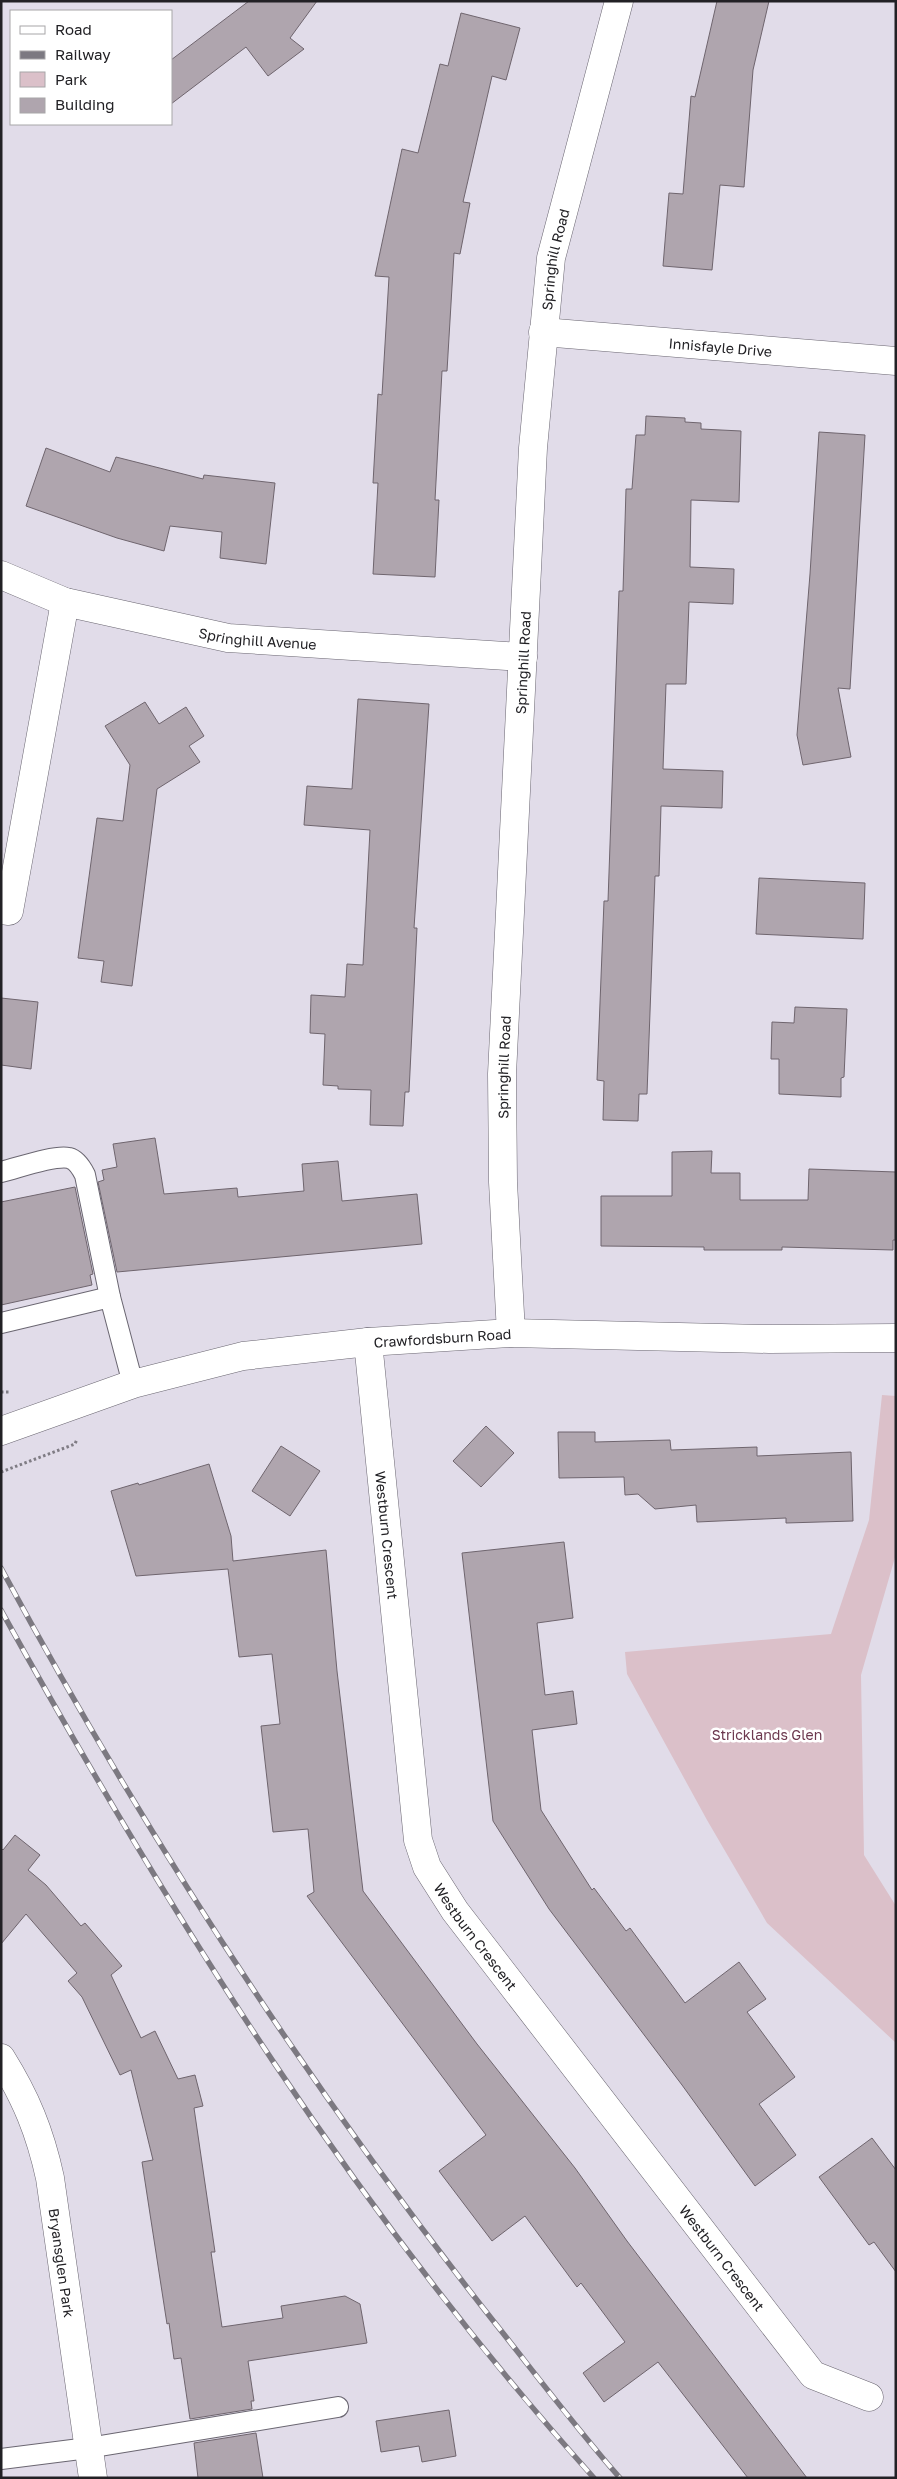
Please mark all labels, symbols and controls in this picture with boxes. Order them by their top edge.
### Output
legend [10,10,172,125]
text: Road [55,20,92,38]
text: Railway [55,45,111,63]
text: Park [55,70,88,88]
text: Building [55,95,115,113]
street label: Springhill Road [538,207,572,311]
street label: Innisfayle Drive [668,334,773,359]
street label: Springhill Road [511,611,533,715]
street label: Springhill Avenue [197,623,317,652]
street label: Springhill Road [493,1015,513,1119]
street label: Crawfordsburn Road [373,1324,512,1350]
street label: Westburn Crescent [372,1470,402,1600]
park label: Stricklands Glen [712,1726,822,1743]
street label: Westburn Crescent [431,1880,521,1993]
street label: Westburn Crescent [676,2201,769,2314]
street label: Bryansglen Park [46,2207,78,2319]

